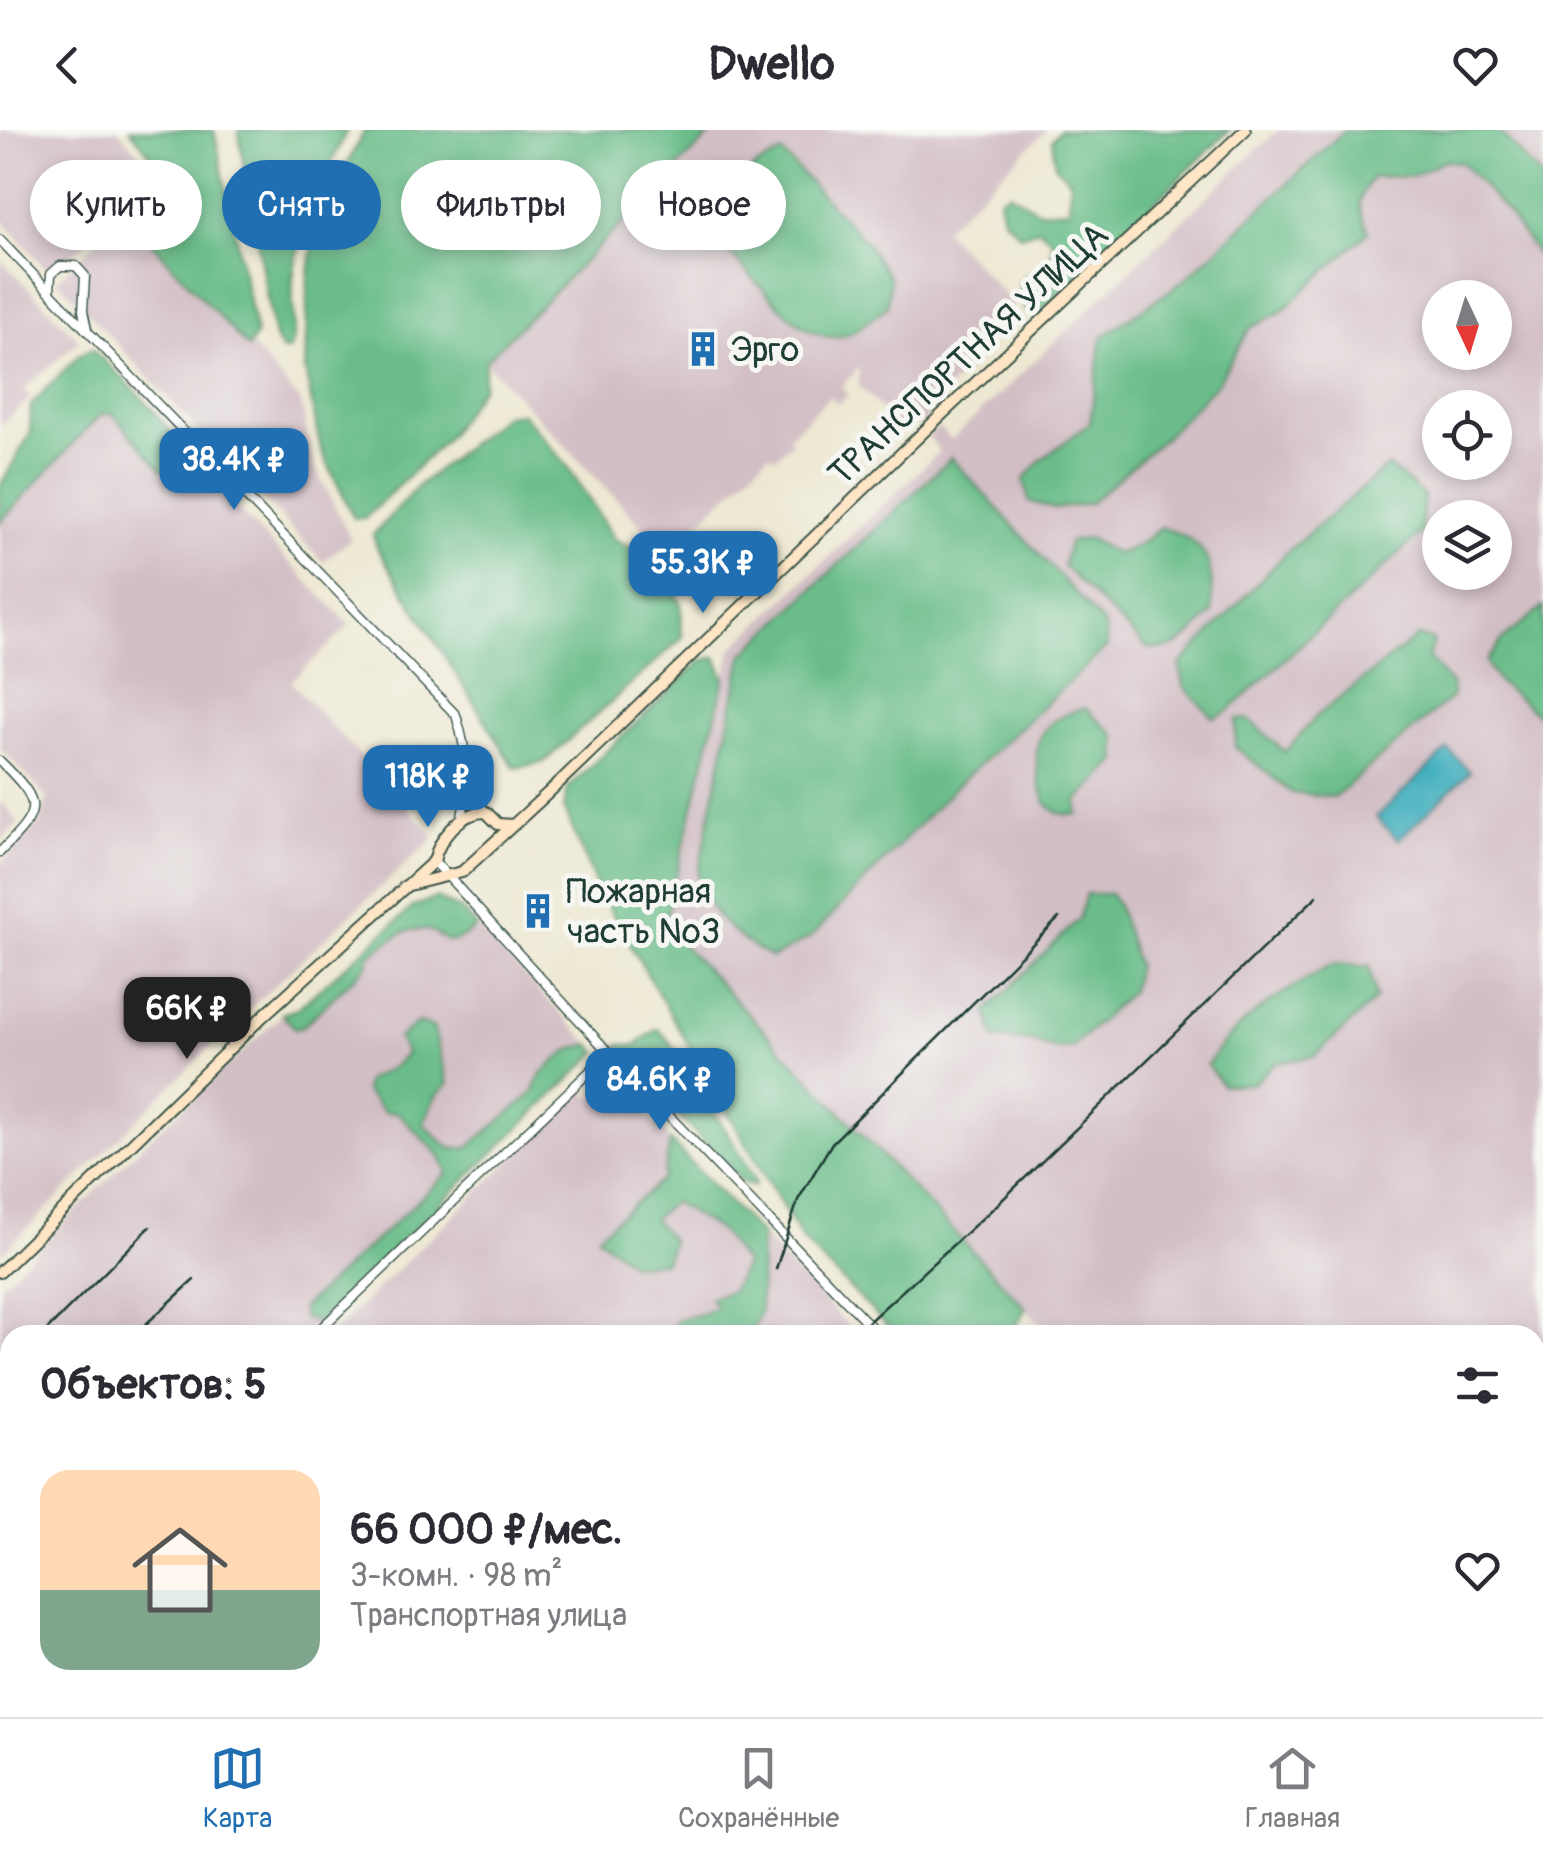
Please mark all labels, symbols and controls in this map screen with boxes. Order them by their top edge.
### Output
text: Dwello [708,37,835,93]
icon: back [40,38,95,93]
icon: heart [1448,38,1503,93]
chip: Купить [30,160,202,250]
chip: Снять [222,160,381,250]
chip: Фильтры [401,160,601,250]
chip: Новое [621,160,786,250]
street label: ТРАНСПОРТНАЯ УЛИЦА [820,214,1118,496]
north arrow [1422,280,1512,370]
map controls [1422,280,1512,590]
place label: Эрго [731,328,799,372]
building icon: Эрго [684,330,722,368]
button: locate [1422,390,1512,480]
pin: 38.4K ₽ [142,428,326,513]
text: 38.4K ₽ [182,440,287,480]
button: layers [1422,500,1512,590]
pin: 55.3K ₽ [611,531,795,616]
text: 55.3K ₽ [651,543,756,583]
pin: 118K ₽ [347,745,509,830]
text: 118K ₽ [385,757,471,797]
place label: Пожарная часть №3 [566,870,720,954]
building icon: Пожарная часть №3 [519,892,557,930]
pin: 66K ₽ [117,977,257,1062]
text: 66K ₽ [146,989,228,1029]
pin: 84.6K ₽ [568,1048,752,1133]
text: 84.6K ₽ [607,1060,713,1100]
icon: filters [1450,1358,1505,1413]
text: Объектов: 5 [40,1359,267,1411]
text: 66 000 ₽/мес. [350,1504,622,1556]
icon: home [120,1510,240,1630]
icon: heart [1450,1543,1505,1598]
text: 3-комн. · 98 m² [350,1556,562,1596]
text: Транспортная улица [350,1596,627,1636]
tab: Карта [203,1741,272,1836]
tab: Сохранённые [678,1741,839,1836]
tab: Главная [1245,1741,1340,1836]

